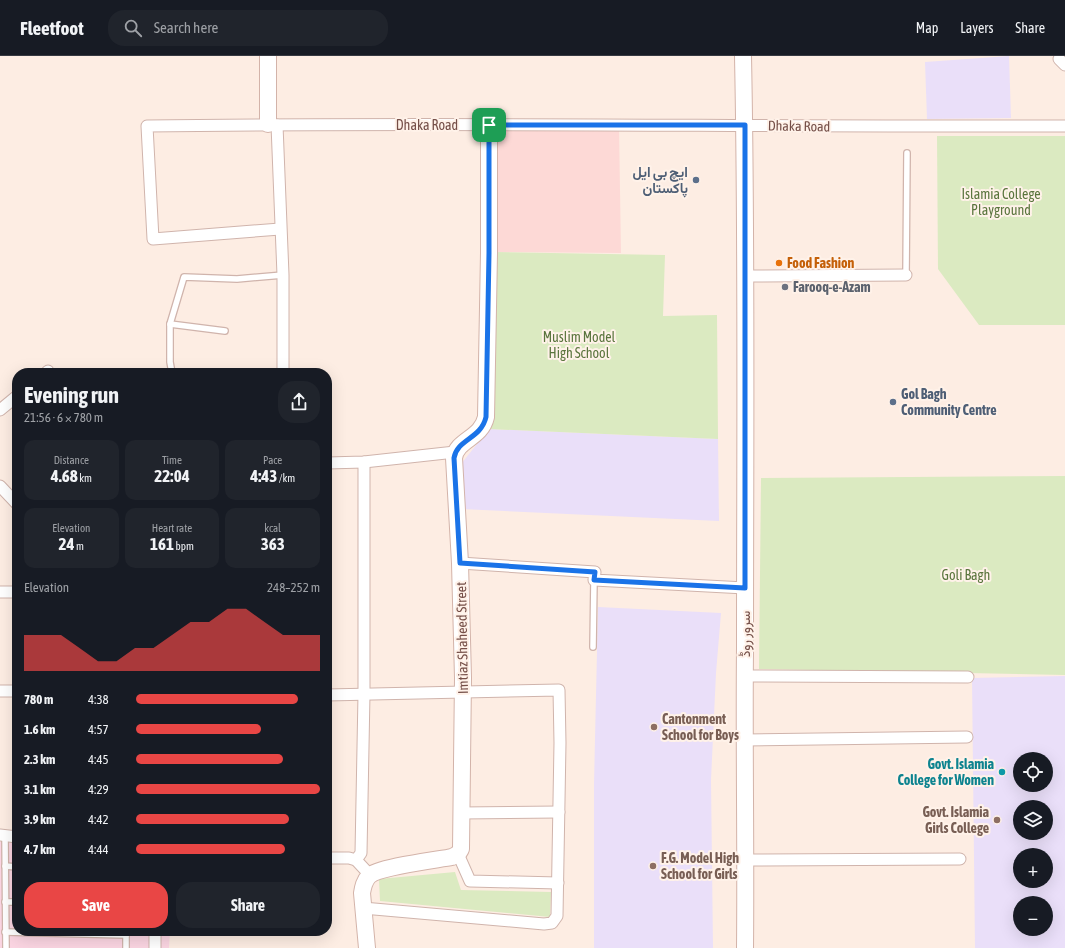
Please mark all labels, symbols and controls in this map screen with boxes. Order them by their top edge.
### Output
search box [108,10,388,46]
text: Fleetfoot [20,17,84,39]
icon: search [122,17,144,39]
text: Search here [154,19,218,36]
text: Map [916,20,938,36]
text: Layers [960,20,993,36]
text: Share [1015,20,1045,36]
pin [472,108,506,142]
icon: arrive [478,114,500,136]
street label: Dhaka Road [396,117,458,133]
street label: Dhaka Road [768,117,830,135]
place label: ایچ بی ایل پاکستان [633,164,688,198]
marker: ایچ بی ایل پاکستان [691,175,701,185]
park label: Islamia College Playground [961,186,1041,218]
place label: Food Fashion [787,255,854,271]
marker: Food Fashion [774,258,784,268]
place label: Farooq-e-Azam [793,279,871,295]
marker: Farooq-e-Azam [780,282,790,292]
park label: Muslim Model High School [543,329,616,361]
button: share [278,381,320,423]
text: Evening run [24,382,119,408]
place label: Gol Bagh Community Centre [901,386,997,418]
marker: Gol Bagh Community Centre [888,397,898,407]
text: 21:56 · 6 × 780 m [24,410,103,425]
text: Distance [54,454,89,466]
text: Time [162,454,182,466]
text: Pace [263,454,282,466]
text: 4.68 [51,466,78,486]
text: 22:04 [154,466,190,486]
text: 4:43 [250,466,277,486]
text: km [78,472,92,484]
text: /km [277,472,295,484]
text: Elevation [52,522,90,534]
text: Heart rate [152,522,192,534]
text: kcal [264,522,281,534]
text: 24 [59,534,75,554]
text: 161 [150,534,174,554]
text: 363 [261,534,285,554]
text: m [75,540,84,552]
text: bpm [174,540,194,552]
park label: Goli Bagh [942,567,990,583]
text: Elevation [24,580,69,595]
text: 248–252 m [267,580,320,595]
street label: Imtiaz Shaheed Street [453,582,471,694]
street label: سرور روڈ [737,611,754,657]
text: 780 m [24,692,53,707]
text: 4:38 [88,692,109,707]
place label: Cantonment School for Boys [662,711,739,743]
text: 1.6 km [24,722,55,737]
text: 4:57 [88,722,109,737]
marker: Cantonment School for Boys [649,722,659,732]
text: 2.3 km [24,752,55,767]
text: 4:45 [88,752,109,767]
map controls [1013,752,1053,936]
button: locate [1013,752,1053,792]
place label: Govt. Islamia College for Women [897,756,994,788]
marker: Govt. Islamia College for Women [997,767,1007,777]
text: 3.1 km [24,782,55,797]
text: 4:29 [88,782,109,797]
button: layers [1013,800,1053,840]
place label: Govt. Islamia Girls College [922,804,989,836]
text: 3.9 km [24,812,55,827]
text: 4:42 [88,812,109,827]
marker: Govt. Islamia Girls College [992,815,1002,825]
text: 4.7 km [24,842,55,857]
text: 4:44 [88,842,109,857]
button: + [1013,848,1053,888]
place label: F.G. Model High School for Girls [661,850,739,882]
marker: F.G. Model High School for Girls [648,861,658,871]
button: Save [24,882,168,928]
button: Share [176,882,320,928]
button: − [1013,896,1053,936]

